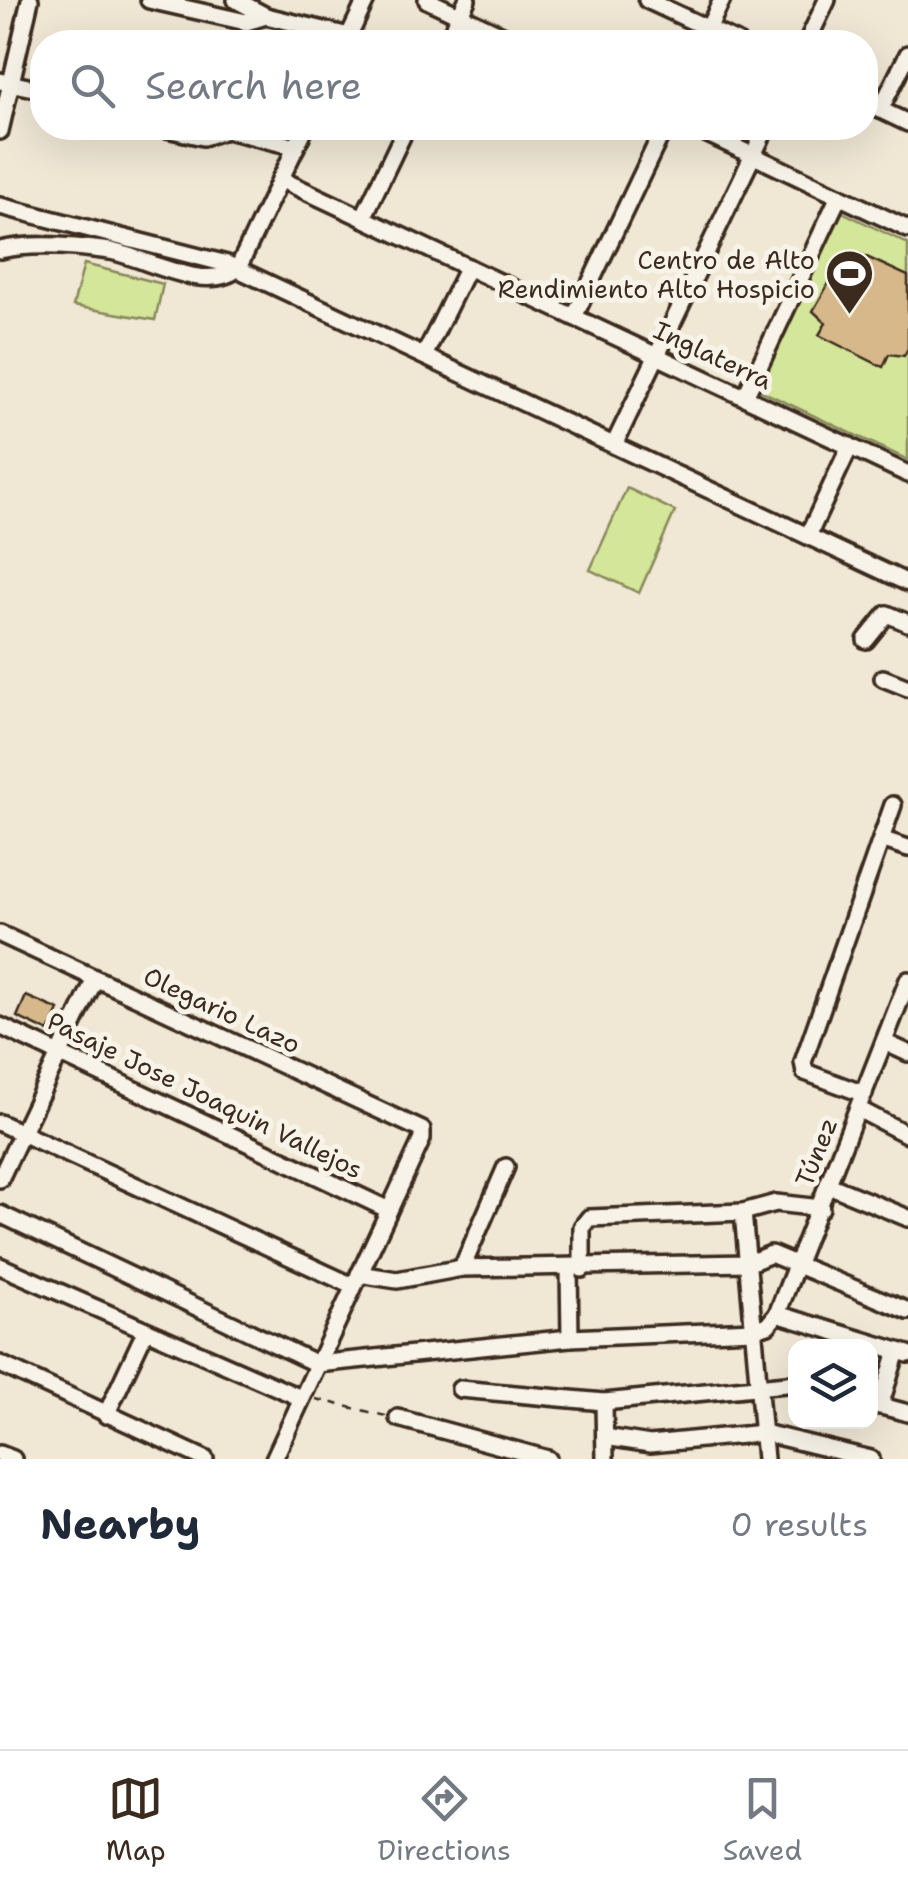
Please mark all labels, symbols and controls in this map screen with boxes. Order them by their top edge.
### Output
search box [30,30,878,140]
icon: search [65,58,120,113]
text: Search here [145,60,362,111]
place label: Centro de Alto Rendimiento Alto Hospicio [498,243,815,306]
sports icon: Centro de Alto Rendimiento Alto Hospicio [824,248,876,316]
street label: Inglaterra [648,313,778,397]
street label: Olegario Lazo [138,959,306,1061]
street label: Pasaje Jose Joaquin Vallejos [42,1004,368,1186]
street label: Túnez [787,1113,845,1191]
map controls [788,1339,878,1429]
button: layers [788,1339,878,1429]
text: Nearby [40,1496,200,1552]
text: 0 results [731,1503,868,1546]
tab: Map [106,1771,166,1869]
tab: Directions [377,1771,511,1869]
tab: Saved [723,1771,802,1869]

